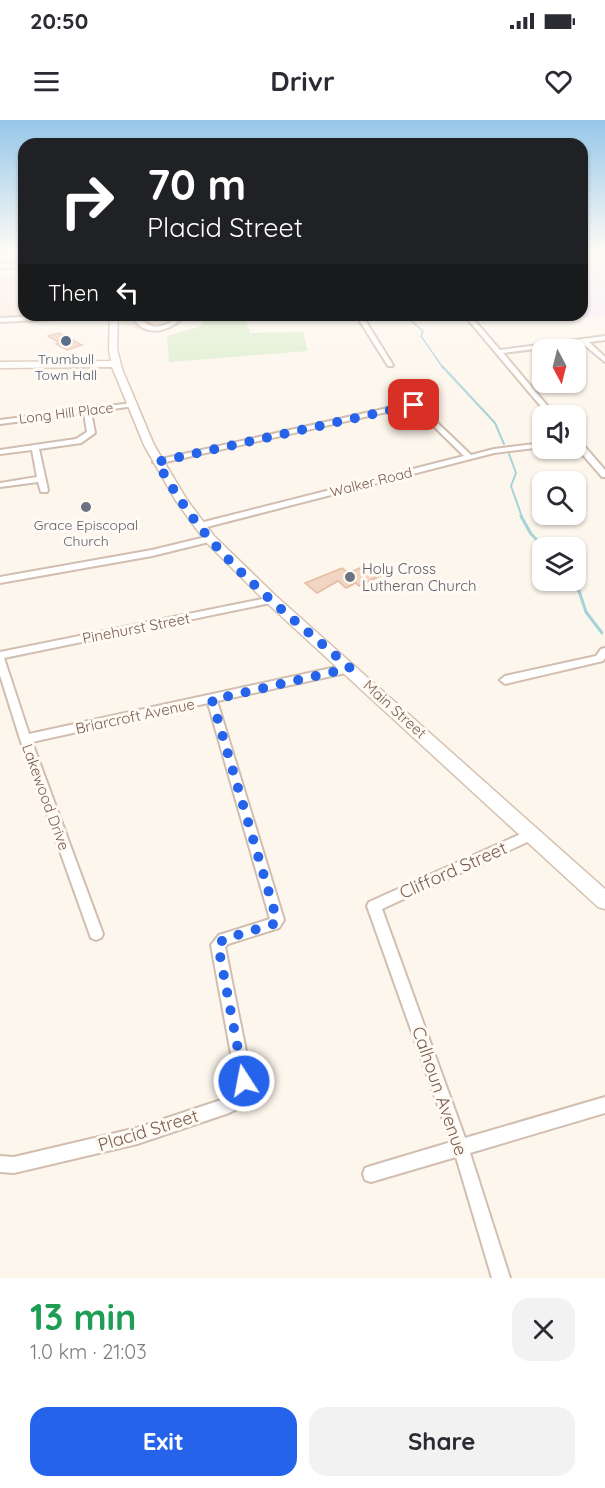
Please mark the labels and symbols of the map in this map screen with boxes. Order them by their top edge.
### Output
marker: Trumbull Town Hall [59,334,73,348]
north arrow [532,339,586,393]
place label: Trumbull Town Hall [35,350,97,384]
pin [388,379,439,430]
street label: Long Hill Place [18,398,114,428]
street label: Walker Road [328,463,414,501]
marker: Grace Episcopal Church [79,500,93,514]
place label: Grace Episcopal Church [34,516,138,550]
place label: Holy Cross Lutheran Church [362,559,477,595]
marker: Holy Cross Lutheran Church [343,570,357,584]
street label: Pinehurst Street [81,608,191,648]
street label: Main Street [359,676,431,742]
street label: Briarcroft Avenue [74,694,196,738]
street label: Lakewood Drive [18,741,74,853]
street label: Clifford Street [396,836,510,904]
street label: Calhoun Avenue [407,1023,473,1159]
position arrow [212,1049,276,1113]
street label: Placid Street [95,1104,201,1156]

